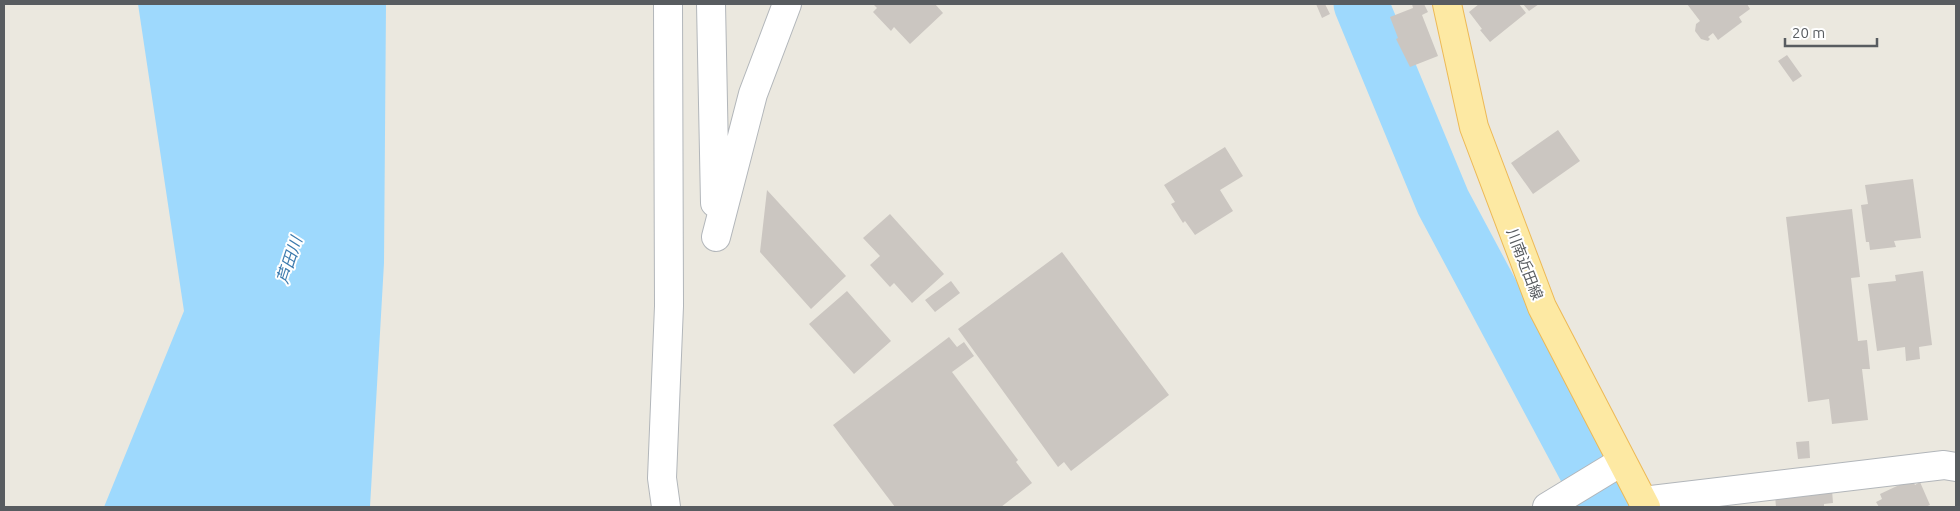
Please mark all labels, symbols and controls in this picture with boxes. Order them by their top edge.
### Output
scale bar [1785,15,1878,47]
text: 20 m [1792,24,1825,41]
street label: 川南近田線 [1504,226,1546,302]
water label: 芦田川 [273,232,306,286]

